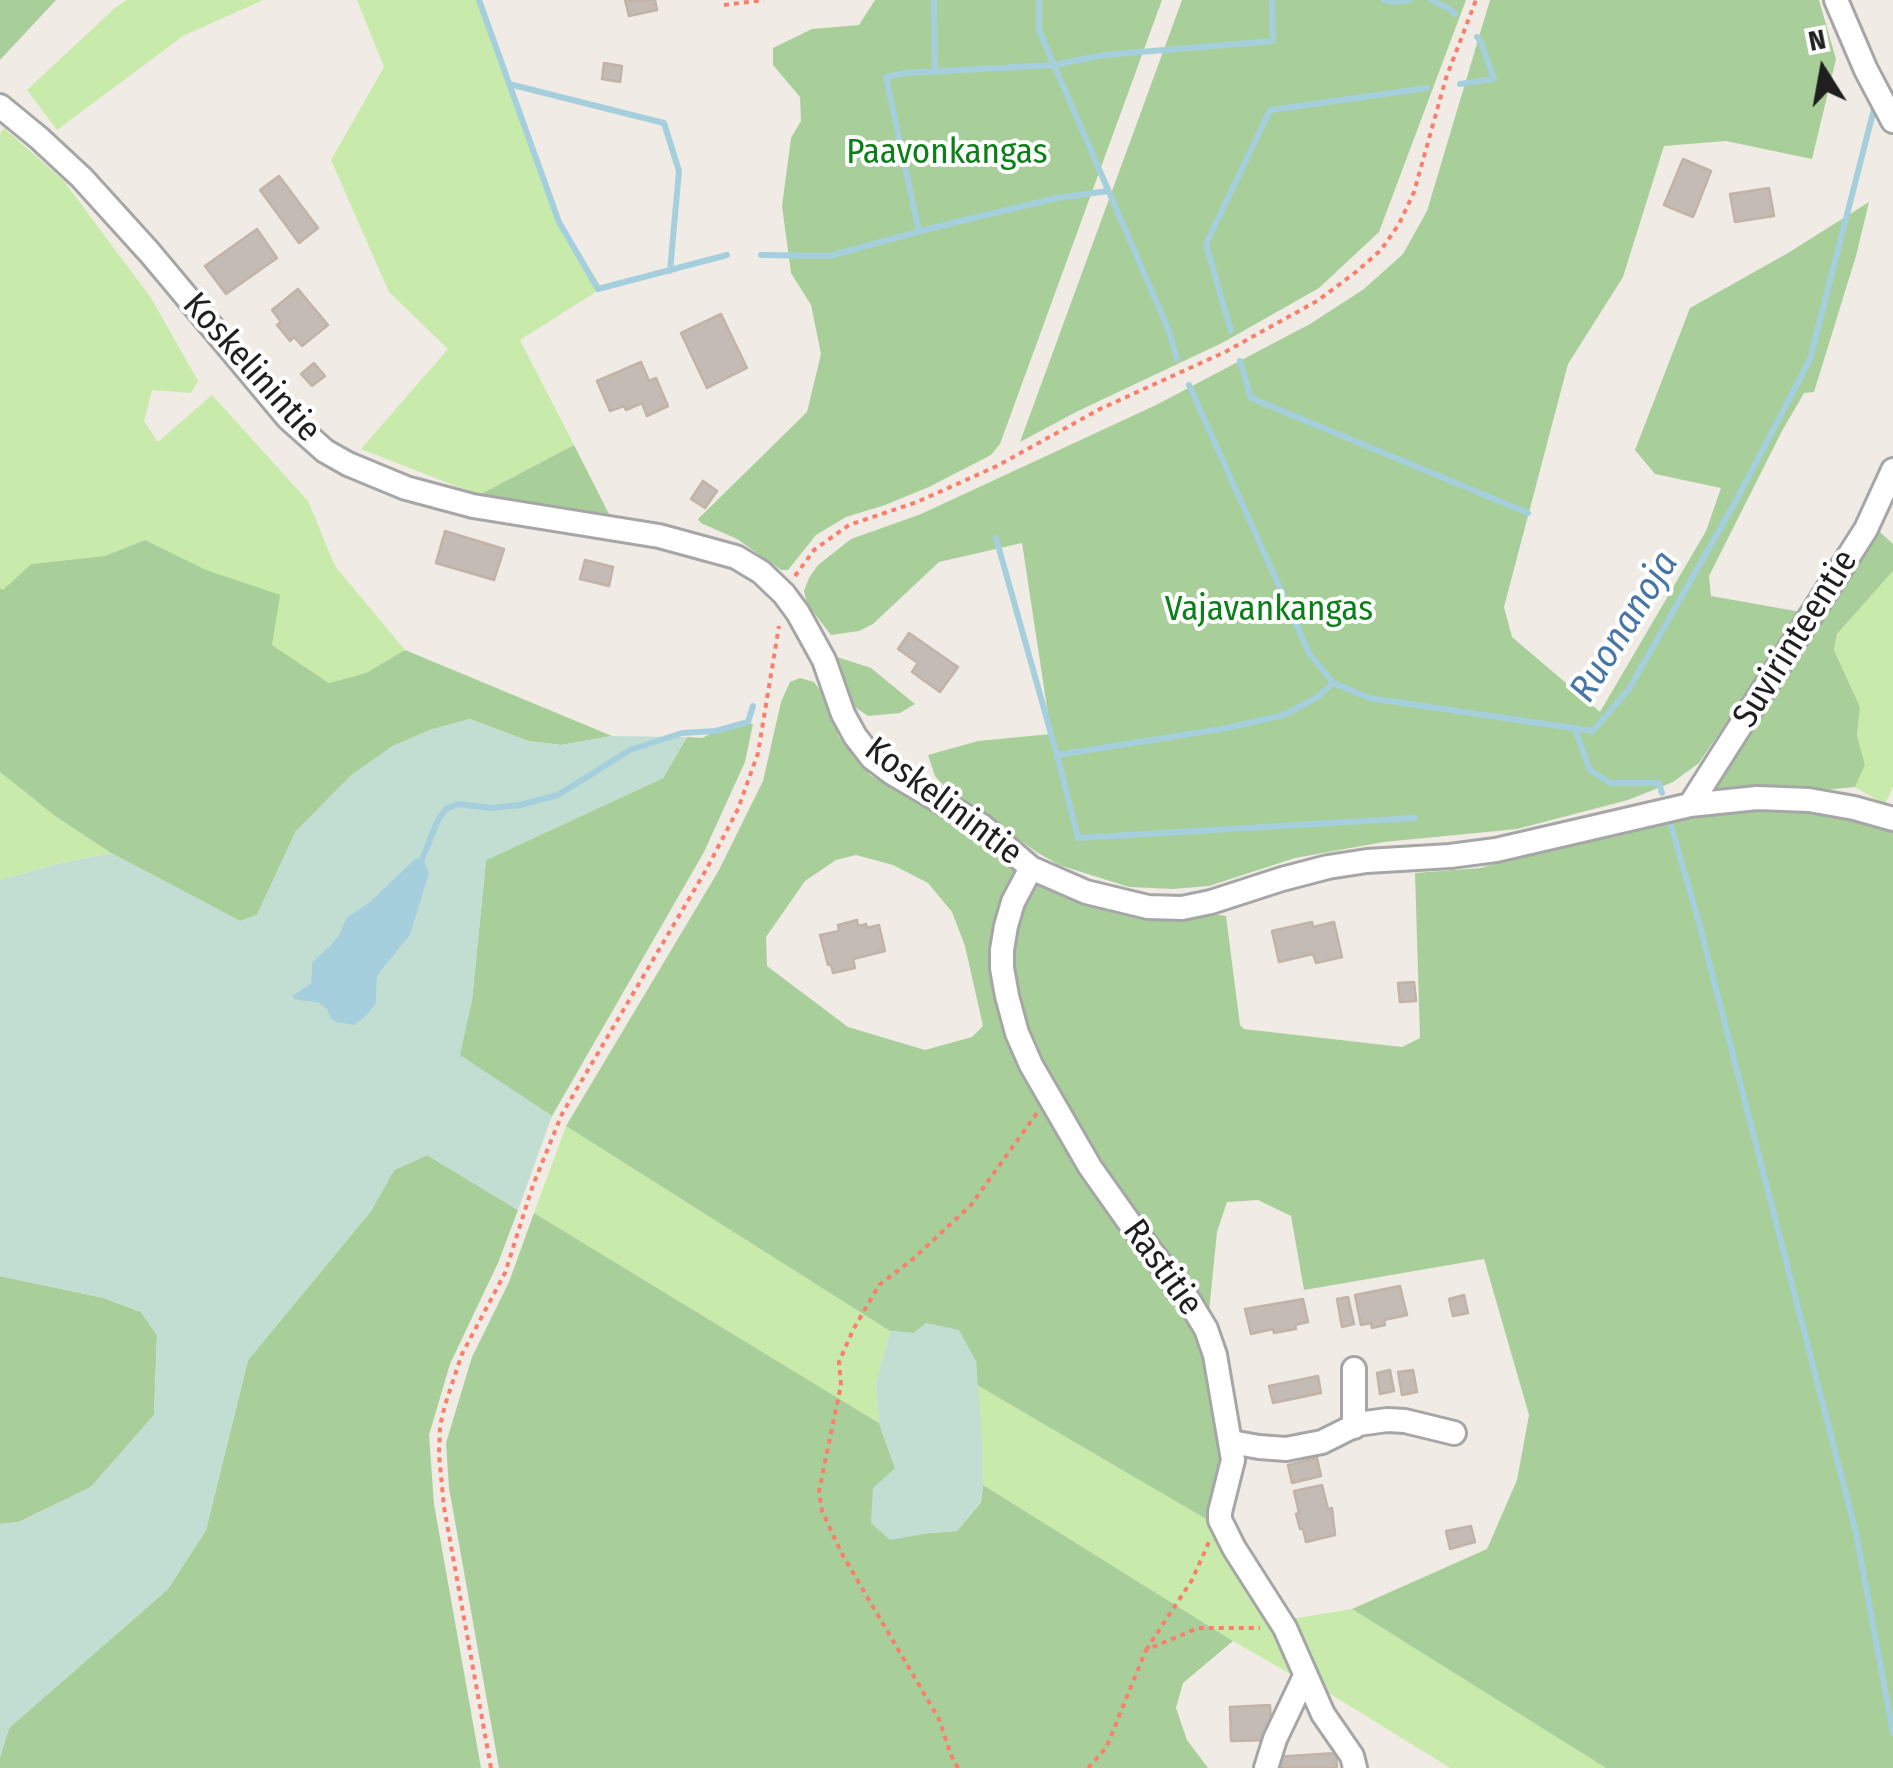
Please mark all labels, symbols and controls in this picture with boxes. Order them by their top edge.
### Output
north arrow [1773,20,1873,120]
text: N [1806,22,1829,58]
park label: Paavonkangas [846,132,1048,174]
street label: Koskelinintie [173,285,329,451]
water label: Ruonanoja [1561,543,1689,711]
street label: Suvirinteentie [1725,543,1867,735]
park label: Vajavankangas [1165,589,1373,631]
street label: Koskelinintie [856,729,1030,875]
street label: Rastitie [1113,1212,1211,1324]

